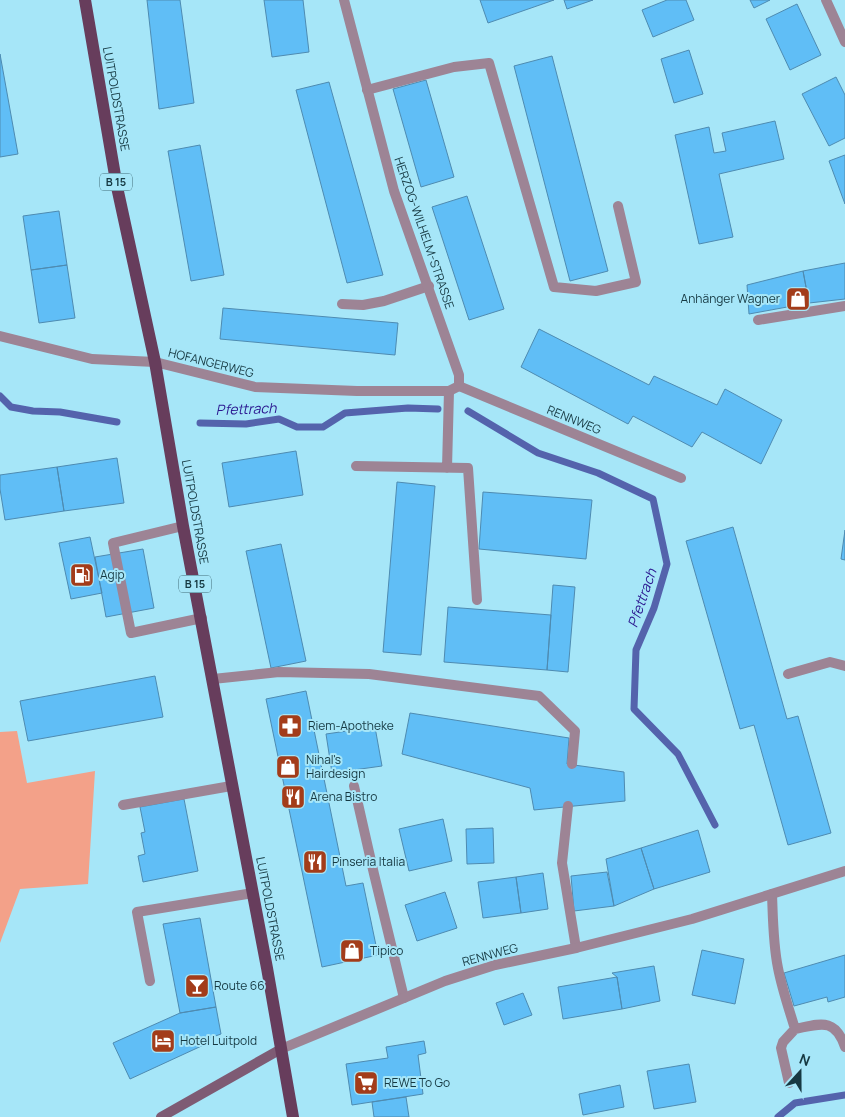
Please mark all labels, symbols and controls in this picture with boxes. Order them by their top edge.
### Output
street label: LUITPOLDSTRASSE [99,45,134,153]
street label: HERZOG-WILHELM-STRASSE [390,154,459,311]
road number: B 15 [100,173,132,190]
shop icon: Anhänger Wagner [785,286,811,312]
place label: Anhänger Wagner [681,290,781,307]
street label: HOFANGERWEG [167,344,256,381]
water label: Pfettrach [215,398,277,419]
street label: RENNWEG [545,401,604,438]
street label: LUITPOLDSTRASSE [178,458,213,566]
fuel station icon: Agip [69,562,95,588]
water label: Pfettrach [623,565,661,630]
place label: Agip [100,566,125,583]
road number: B 15 [179,576,211,592]
pharmacy icon: Riem-Apotheke [277,713,303,739]
place label: Riem-Apotheke [308,717,394,734]
place label: Nihal's Hairdesign [306,751,365,782]
shop icon: Nihal's Hairdesign [275,754,301,780]
restaurant icon: Arena Bistro [280,784,306,810]
place label: Arena Bistro [310,788,377,805]
restaurant icon: Pinseria Italia [302,849,328,875]
place label: Pinseria Italia [332,853,405,870]
street label: LUITPOLDSTRASSE [252,855,289,963]
shop icon: Tipico [339,938,365,964]
street label: RENNWEG [460,939,520,970]
place label: Tipico [370,942,403,959]
bar icon: Route 66 [184,973,210,999]
place label: Route 66 [214,977,265,994]
hotel icon: Hotel Luitpold [150,1028,176,1054]
place label: Hotel Luitpold [180,1032,257,1049]
north arrow [775,1047,825,1097]
text: N [797,1049,813,1070]
supermarket icon: REWE To Go [353,1070,379,1096]
place label: REWE To Go [384,1074,450,1091]

